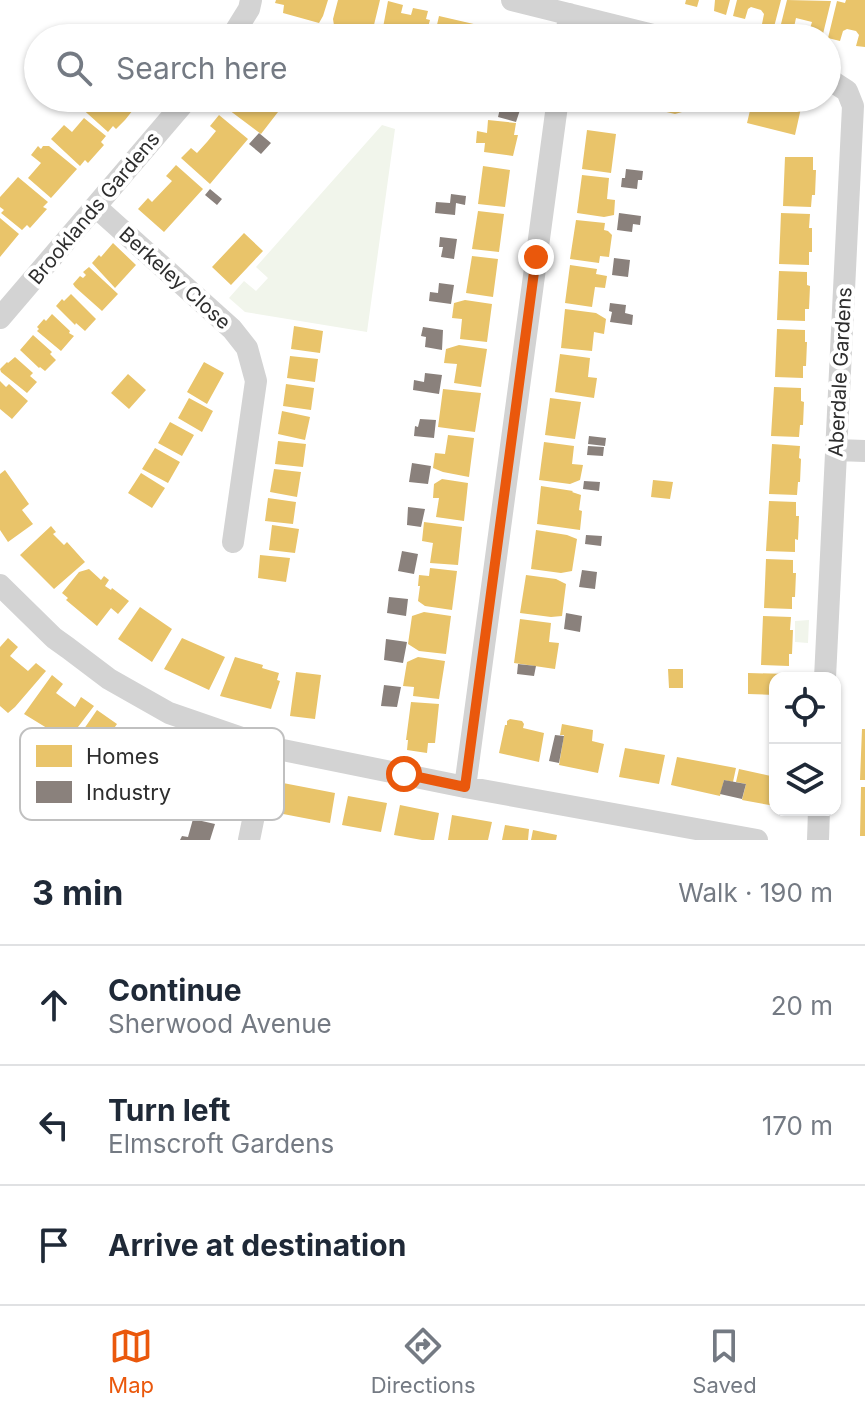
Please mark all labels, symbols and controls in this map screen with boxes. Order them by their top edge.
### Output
search box [24,24,841,112]
icon: search [52,46,96,90]
text: Search here [116,50,288,86]
street label: Brooklands Gardens [23,127,165,289]
street label: Berkeley Close [114,222,236,334]
route end [518,239,554,275]
street label: Aberdale Gardens [824,286,856,458]
map controls [769,672,841,816]
button: locate [769,672,841,744]
legend [20,728,284,820]
text: Homes [86,743,159,769]
button: layers [769,744,841,816]
route start [386,756,422,792]
text: Industry [86,779,171,805]
text: 3 min [32,872,123,913]
text: Walk · 190 m [678,877,833,908]
text: Continue [108,972,242,1008]
icon: ahead [32,983,76,1027]
text: 20 m [771,990,833,1021]
text: Sherwood Avenue [108,1008,332,1039]
text: Turn left [108,1092,230,1128]
icon: left [32,1103,76,1147]
text: 170 m [762,1110,833,1141]
text: Elmscroft Gardens [108,1128,334,1159]
icon: arrive [32,1223,76,1267]
text: Arrive at destination [108,1227,406,1263]
tab: Map [108,1324,154,1398]
tab: Directions [371,1324,476,1398]
tab: Saved [692,1324,757,1398]

